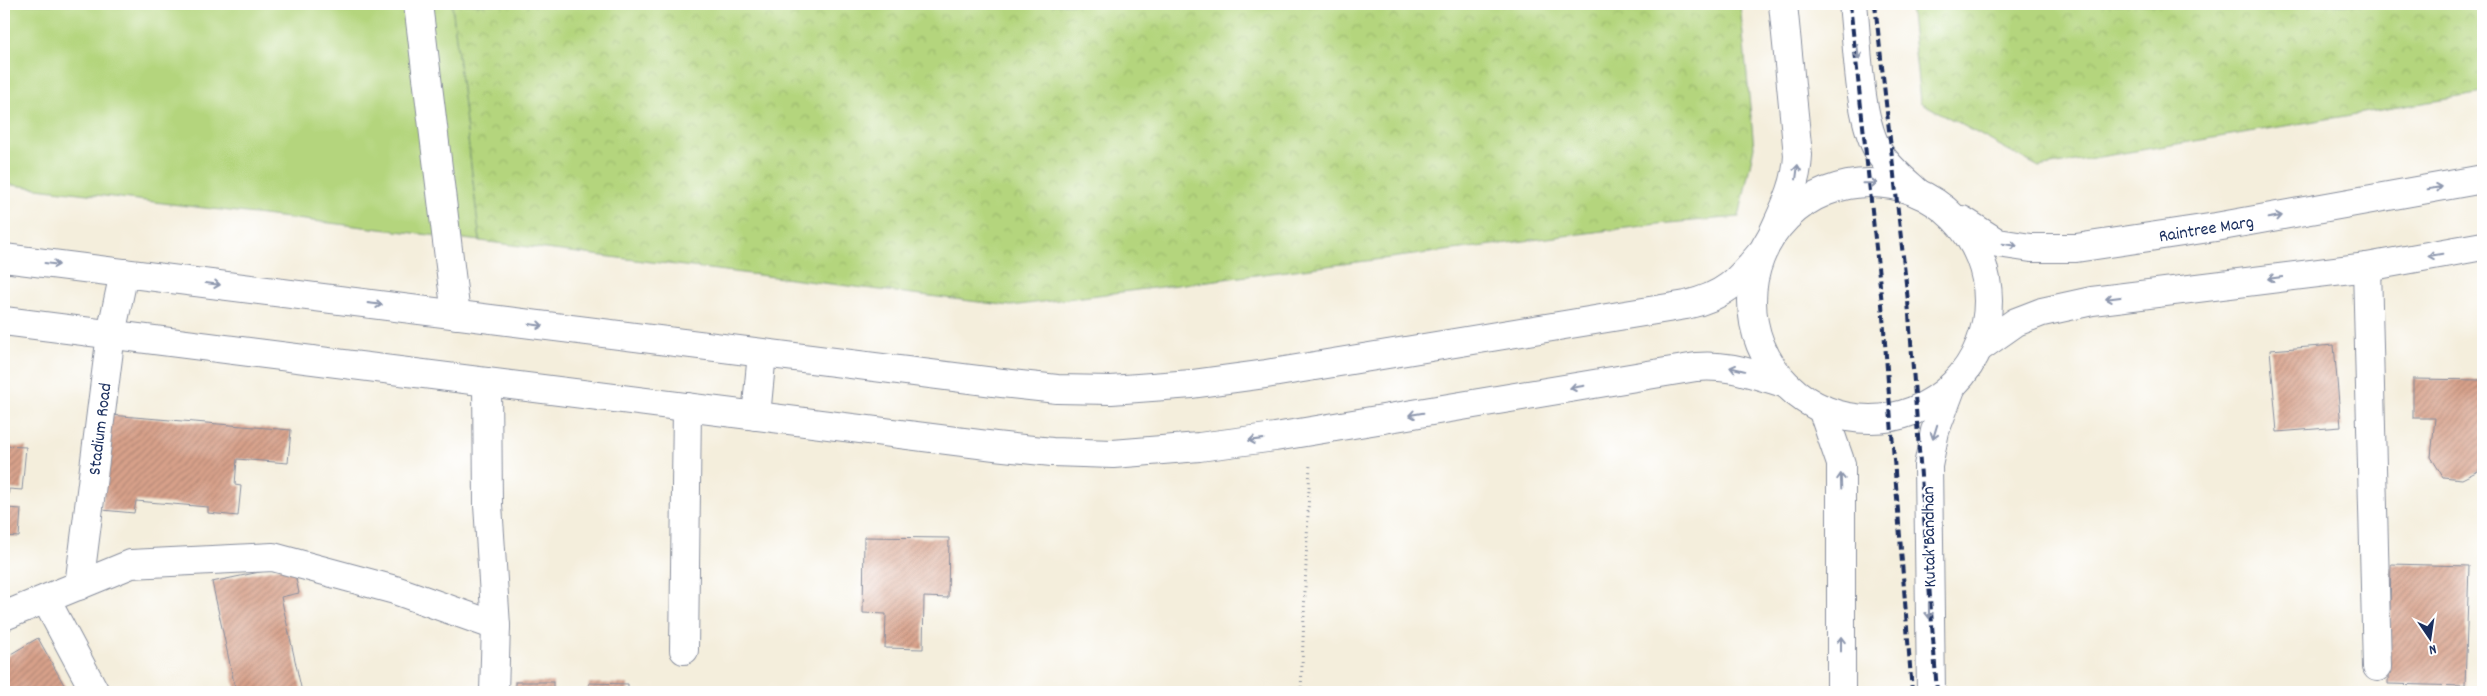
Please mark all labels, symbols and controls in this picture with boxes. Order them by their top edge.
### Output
one-way arrow [1854,44,1863,60]
one-way arrow [1792,164,1802,180]
one-way arrow [1862,178,1878,188]
one-way arrow [2427,183,2443,192]
street label: Raintree Marg [2157,211,2256,250]
one-way arrow [2267,211,2283,221]
one-way arrow [2002,240,2018,250]
one-way arrow [2428,250,2444,260]
one-way arrow [44,259,60,269]
one-way arrow [2267,273,2283,283]
one-way arrow [205,279,221,289]
one-way arrow [2106,293,2122,303]
one-way arrow [366,300,382,310]
one-way arrow [528,320,544,330]
one-way arrow [1730,364,1746,373]
street label: Stadium Road [83,382,120,477]
one-way arrow [1569,383,1585,393]
one-way arrow [1409,409,1425,419]
one-way arrow [1929,423,1939,439]
one-way arrow [1248,435,1264,445]
one-way arrow [1837,473,1846,489]
street label: Kutak Bandhan [1917,486,1944,588]
one-way arrow [1924,602,1934,619]
north arrow [2404,614,2454,664]
one-way arrow [1836,636,1846,652]
text: N [2427,638,2438,659]

